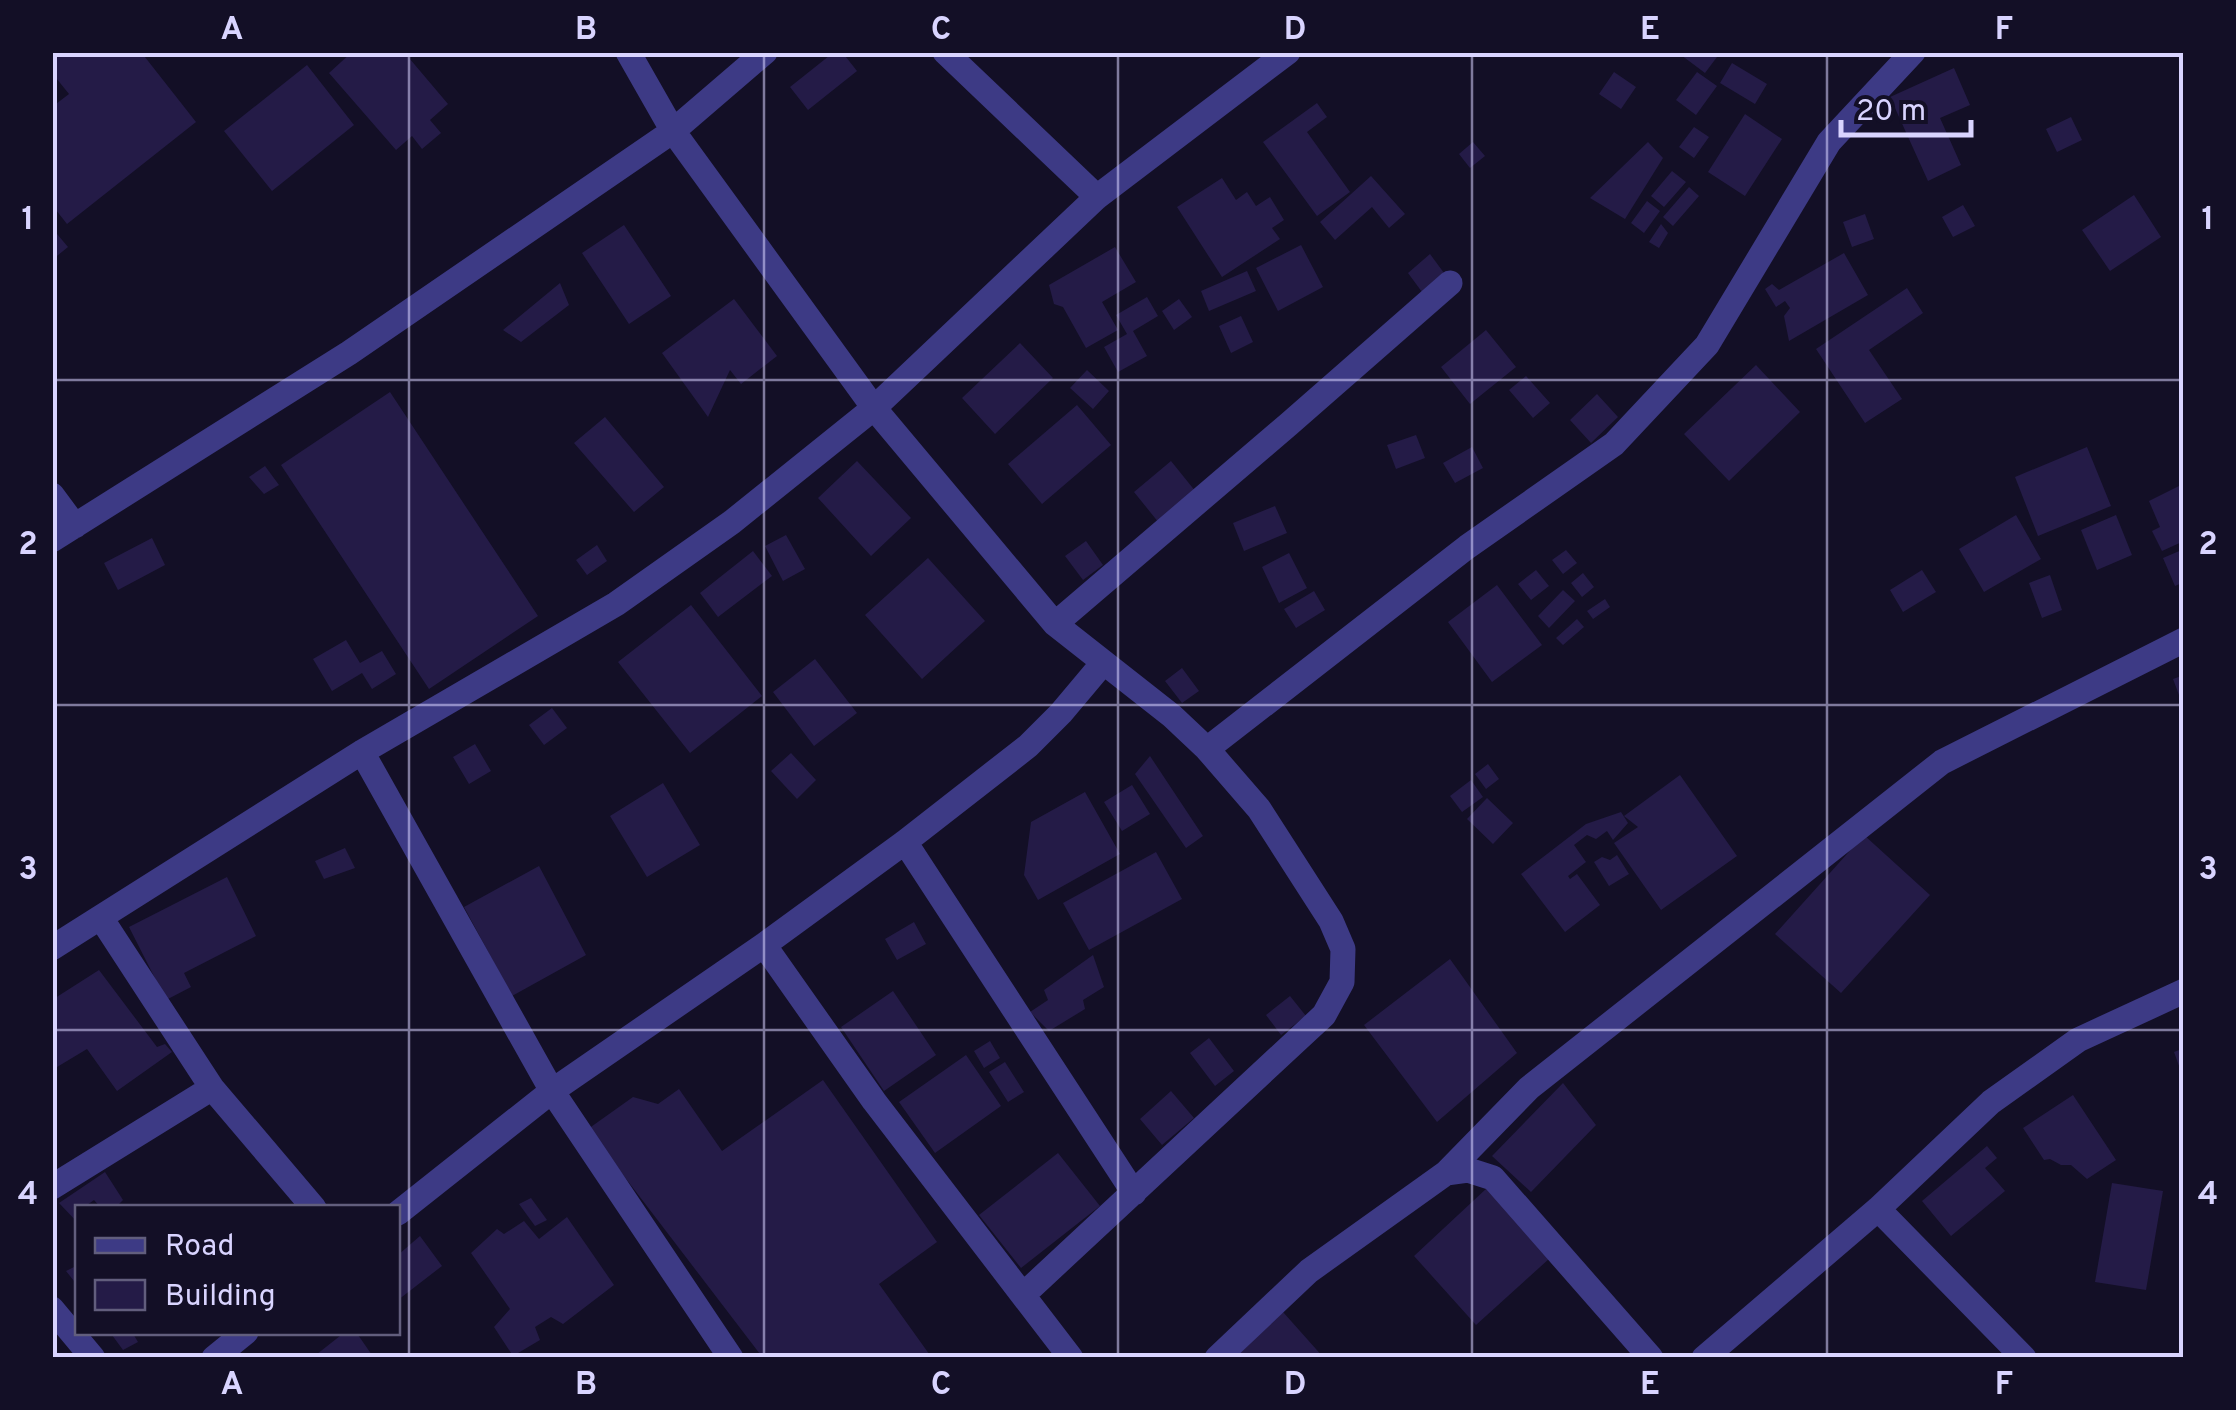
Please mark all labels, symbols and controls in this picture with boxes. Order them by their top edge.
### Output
text: A [221,11,243,51]
text: B [575,11,597,51]
text: C [931,11,951,51]
text: D [1284,11,1306,51]
text: E [1640,11,1660,51]
text: F [1995,11,2013,51]
scale bar [1841,75,1971,137]
text: 20 m [1856,94,1926,131]
text: 1 [22,201,34,241]
text: 1 [2202,201,2214,241]
text: 2 [18,526,38,566]
text: 2 [2198,526,2218,566]
text: 3 [18,851,38,891]
text: 3 [2198,851,2218,891]
text: 4 [18,1176,38,1216]
text: 4 [2198,1176,2218,1216]
legend [75,1205,400,1335]
text: Road [165,1229,234,1266]
text: Building [165,1279,276,1316]
text: A [221,1366,243,1406]
text: B [575,1366,597,1406]
text: C [931,1366,951,1406]
text: D [1284,1366,1306,1406]
text: E [1640,1366,1660,1406]
text: F [1995,1366,2013,1406]

